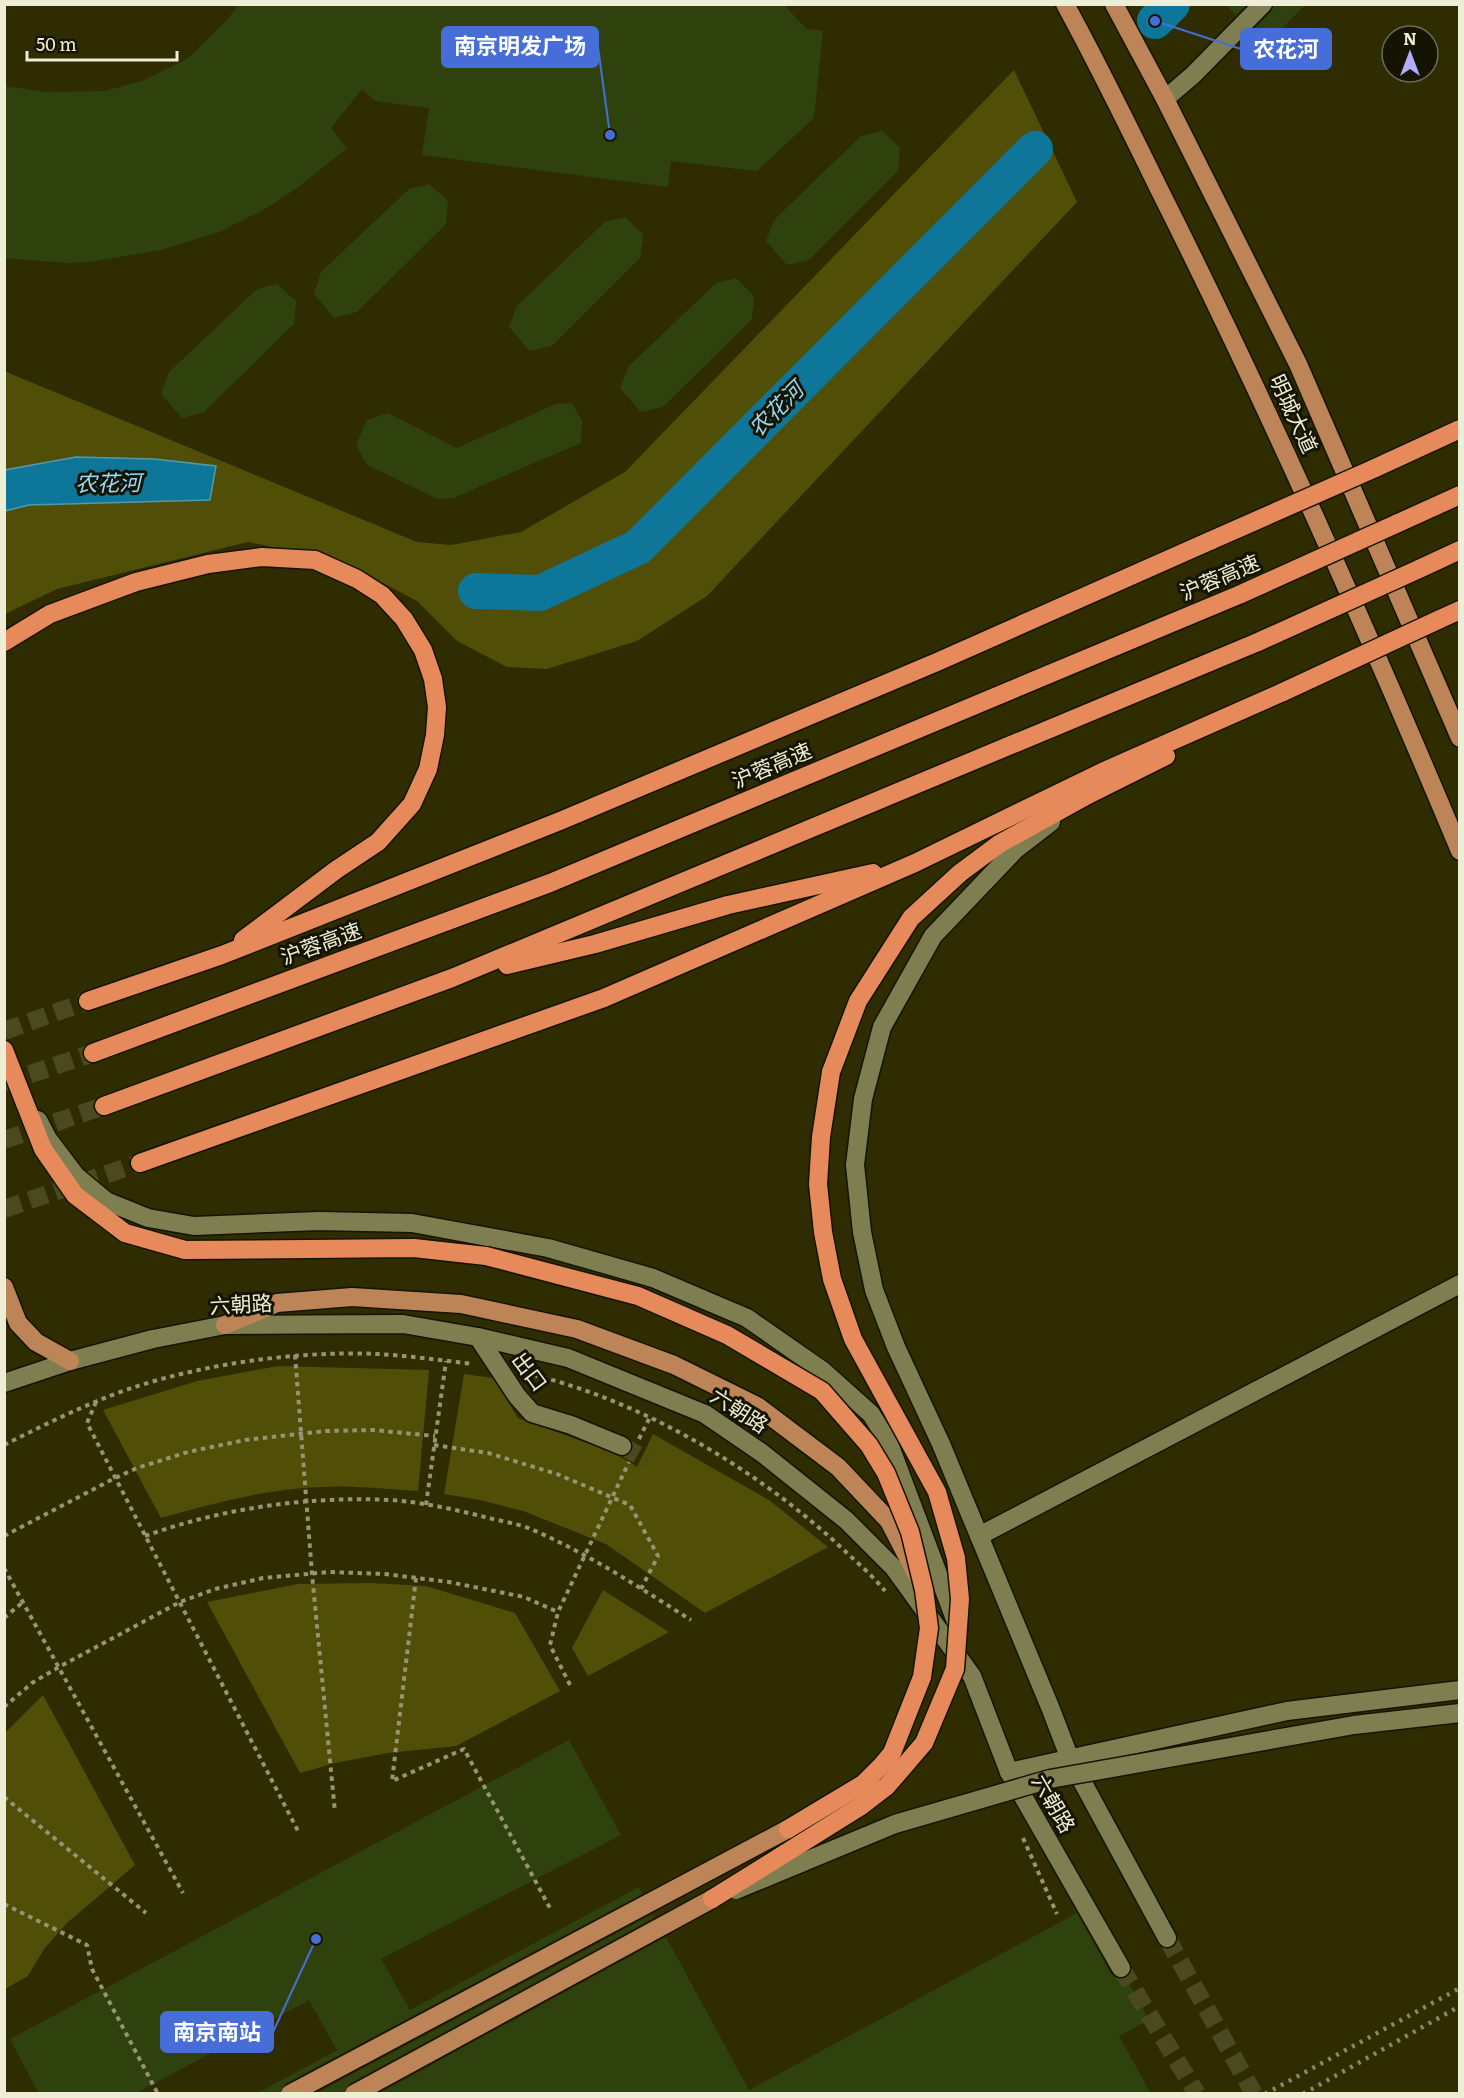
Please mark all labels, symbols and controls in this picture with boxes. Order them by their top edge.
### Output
scale bar [27,24,177,62]
north arrow [1380,24,1440,84]
text: N [1403,26,1417,50]
callout: 南京明发广场 [442,27,598,67]
text: 南京明发广场 [454,28,586,61]
callout: 农花河 [1241,29,1331,69]
text: 50 m [36,30,77,57]
text: 农花河 [1253,31,1319,64]
street label: 明城大道 [1263,368,1327,458]
water label: 农花河 [740,370,813,443]
water label: 农花河 [75,464,145,499]
street label: 沪蓉高速 [1174,545,1264,606]
street label: 沪蓉高速 [726,733,816,794]
street label: 沪蓉高速 [275,913,365,971]
street label: 六朝路 [209,1285,273,1320]
street label: 出口 [506,1344,556,1397]
street label: 六朝路 [706,1379,775,1439]
street label: 六朝路 [1026,1768,1084,1838]
callout: 南京南站 [161,2012,273,2052]
text: 南京南站 [173,2014,261,2047]

